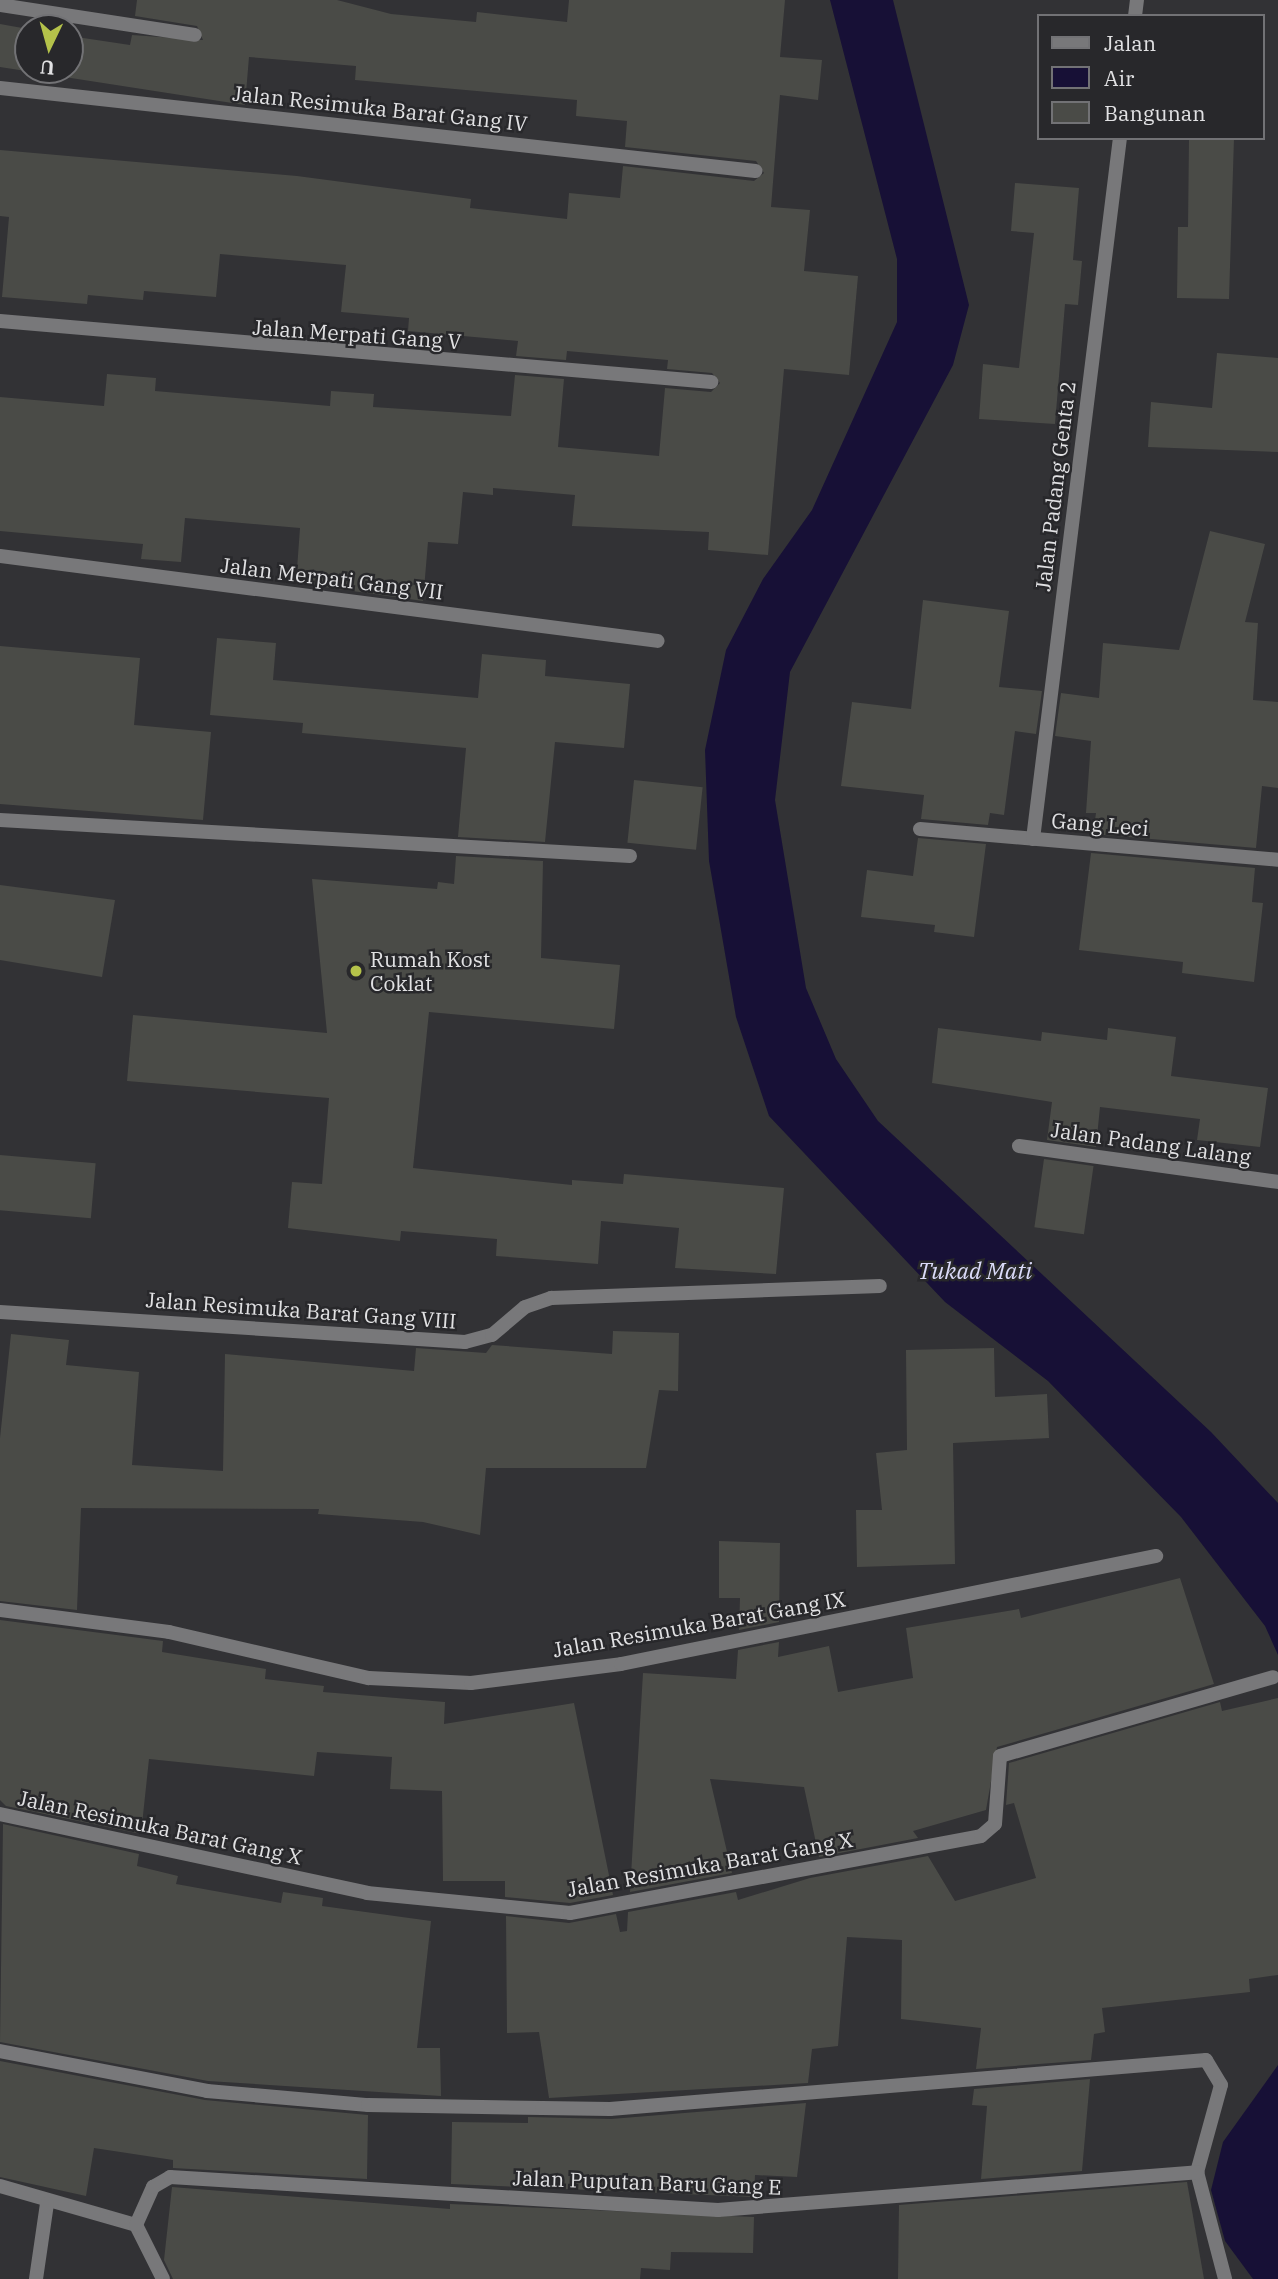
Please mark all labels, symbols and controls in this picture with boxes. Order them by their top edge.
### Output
north arrow [14,14,84,84]
legend [1036,14,1264,140]
text: Jalan [1104,29,1156,57]
text: U [39,55,56,81]
text: Air [1104,64,1134,92]
street label: Jalan Resimuka Barat Gang IV [231,80,529,136]
text: Bangunan [1104,99,1206,127]
street label: Jalan Merpati Gang V [252,314,462,354]
street label: Jalan Padang Genta 2 [1030,380,1080,592]
street label: Jalan Merpati Gang VII [219,552,445,604]
street label: Gang Leci [1050,807,1150,841]
place label: Rumah Kost Coklat [370,946,490,996]
marker: Rumah Kost Coklat [348,963,364,979]
street label: Jalan Padang Lalang [1049,1116,1253,1170]
water label: Tukad Mati [918,1256,1032,1284]
street label: Jalan Resimuka Barat Gang VIII [145,1287,457,1333]
street label: Jalan Resimuka Barat Gang IX [551,1586,847,1662]
street label: Jalan Resimuka Barat Gang X [16,1785,304,1869]
street label: Jalan Resimuka Barat Gang X [565,1826,855,1902]
street label: Jalan Puputan Baru Gang E [512,2165,782,2199]

